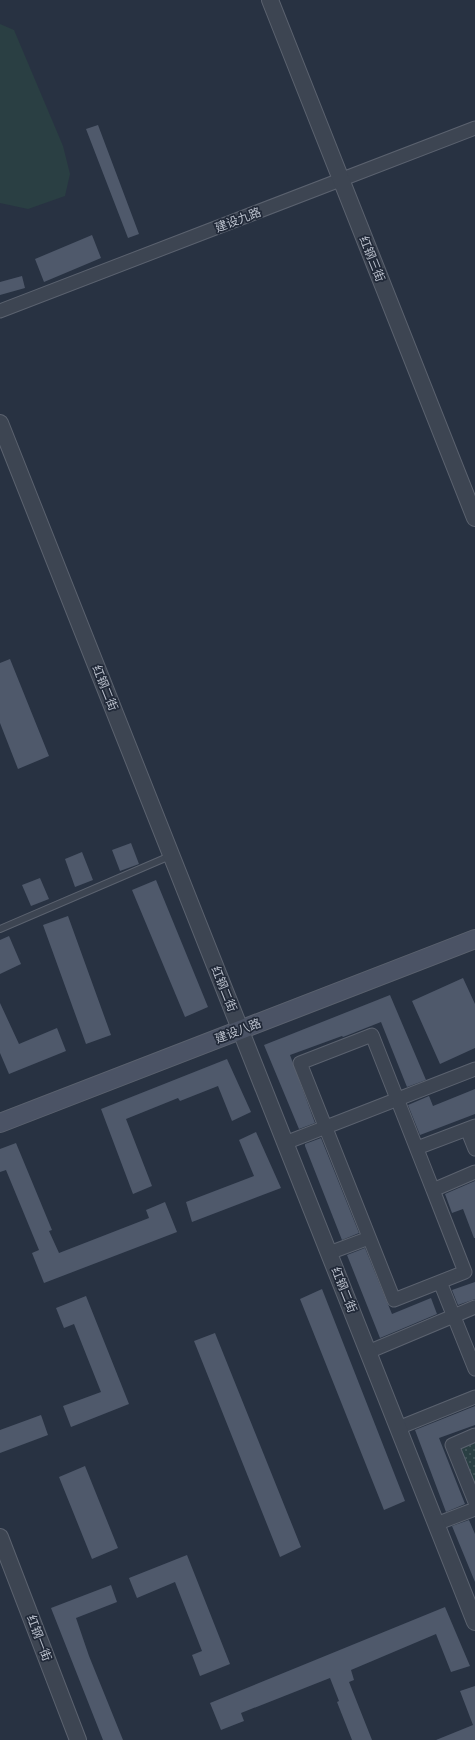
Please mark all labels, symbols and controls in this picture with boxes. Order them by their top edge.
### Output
street label: 建设九路 [213,205,263,235]
street label: 红钢三街 [357,234,387,284]
street label: 红钢二街 [90,663,120,713]
street label: 红钢二街 [209,964,239,1014]
street label: 建设八路 [213,1016,263,1046]
street label: 红钢二街 [329,1265,359,1315]
street label: 红钢一街 [24,1613,54,1663]

